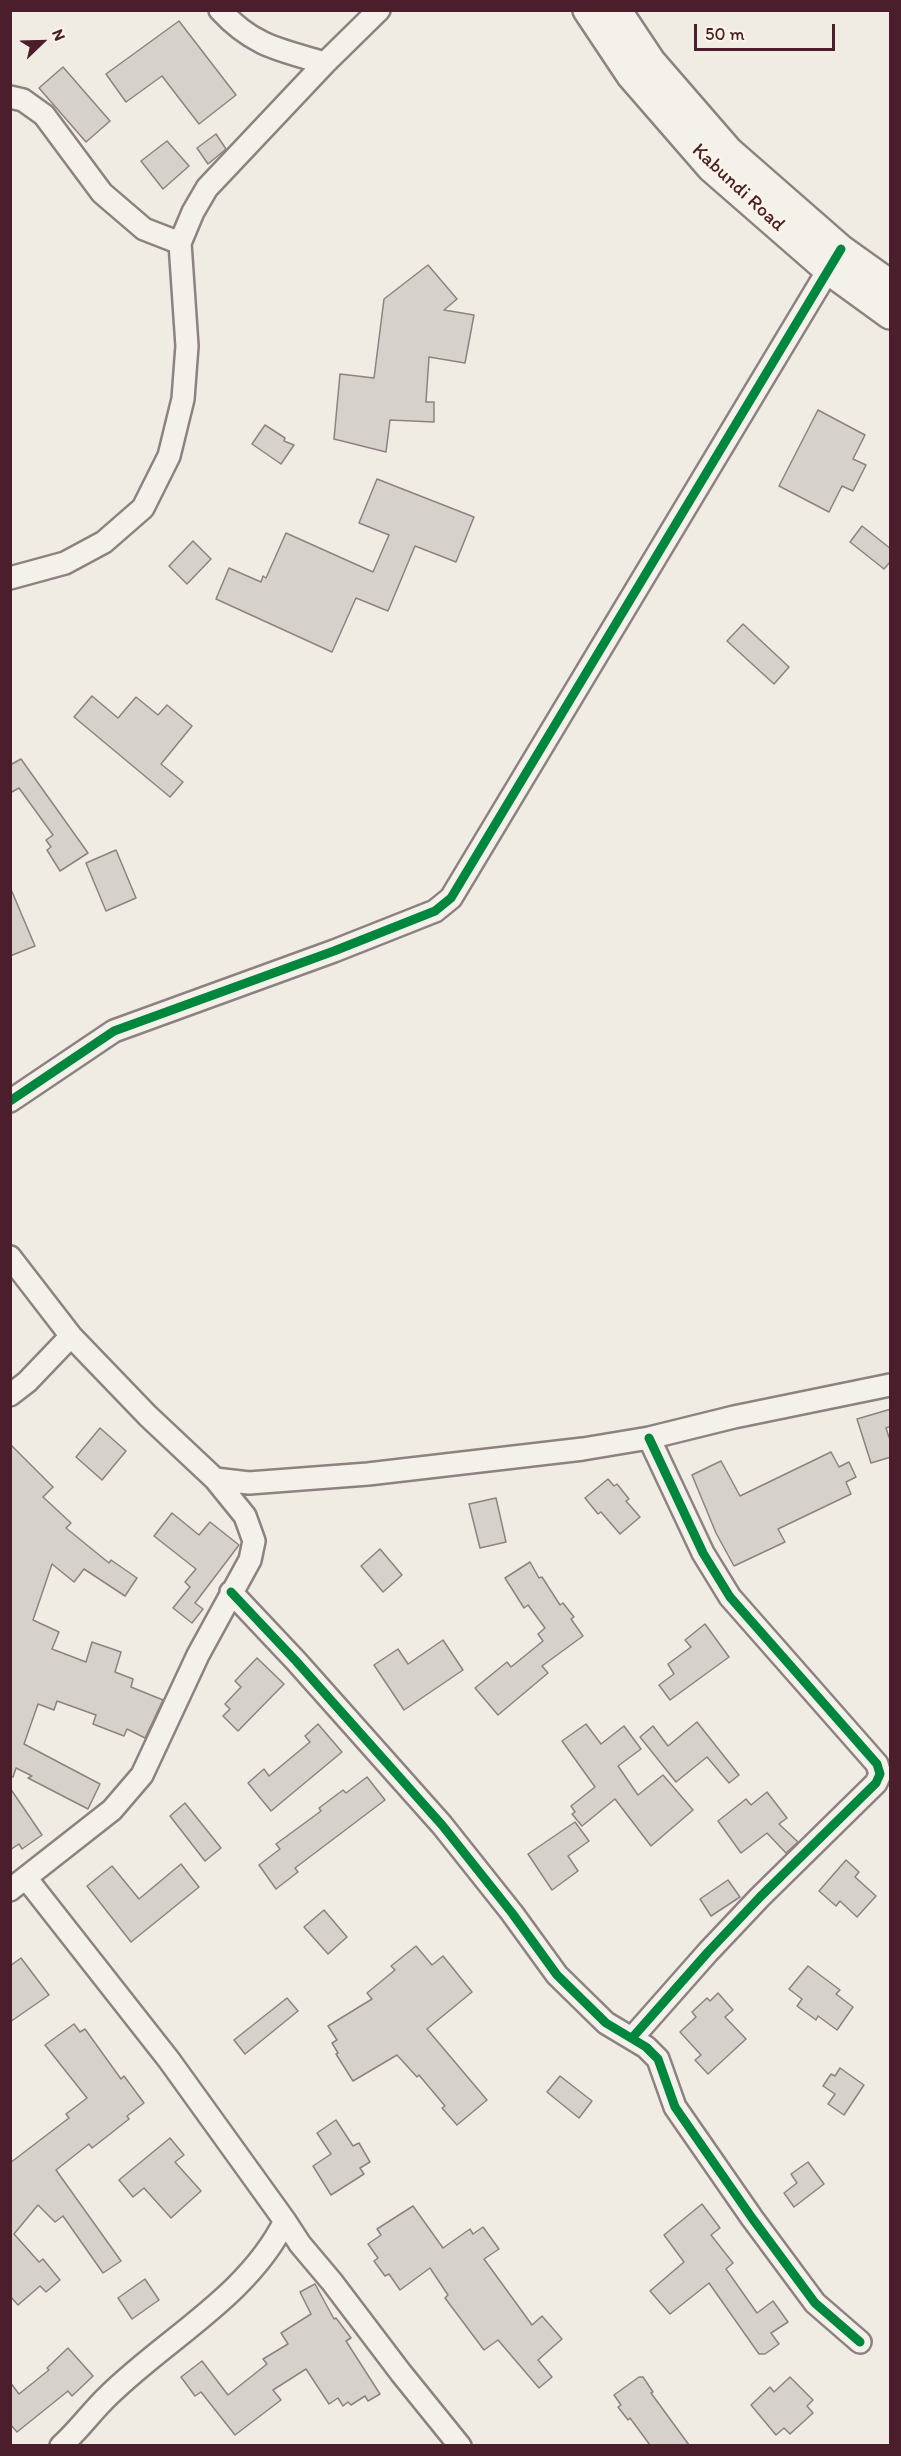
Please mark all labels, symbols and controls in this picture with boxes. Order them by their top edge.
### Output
north arrow [12,12,72,72]
scale bar [697,12,838,50]
text: 50 m [705,23,745,45]
text: N [48,26,70,43]
street label: Kabundi Road [686,139,790,237]

